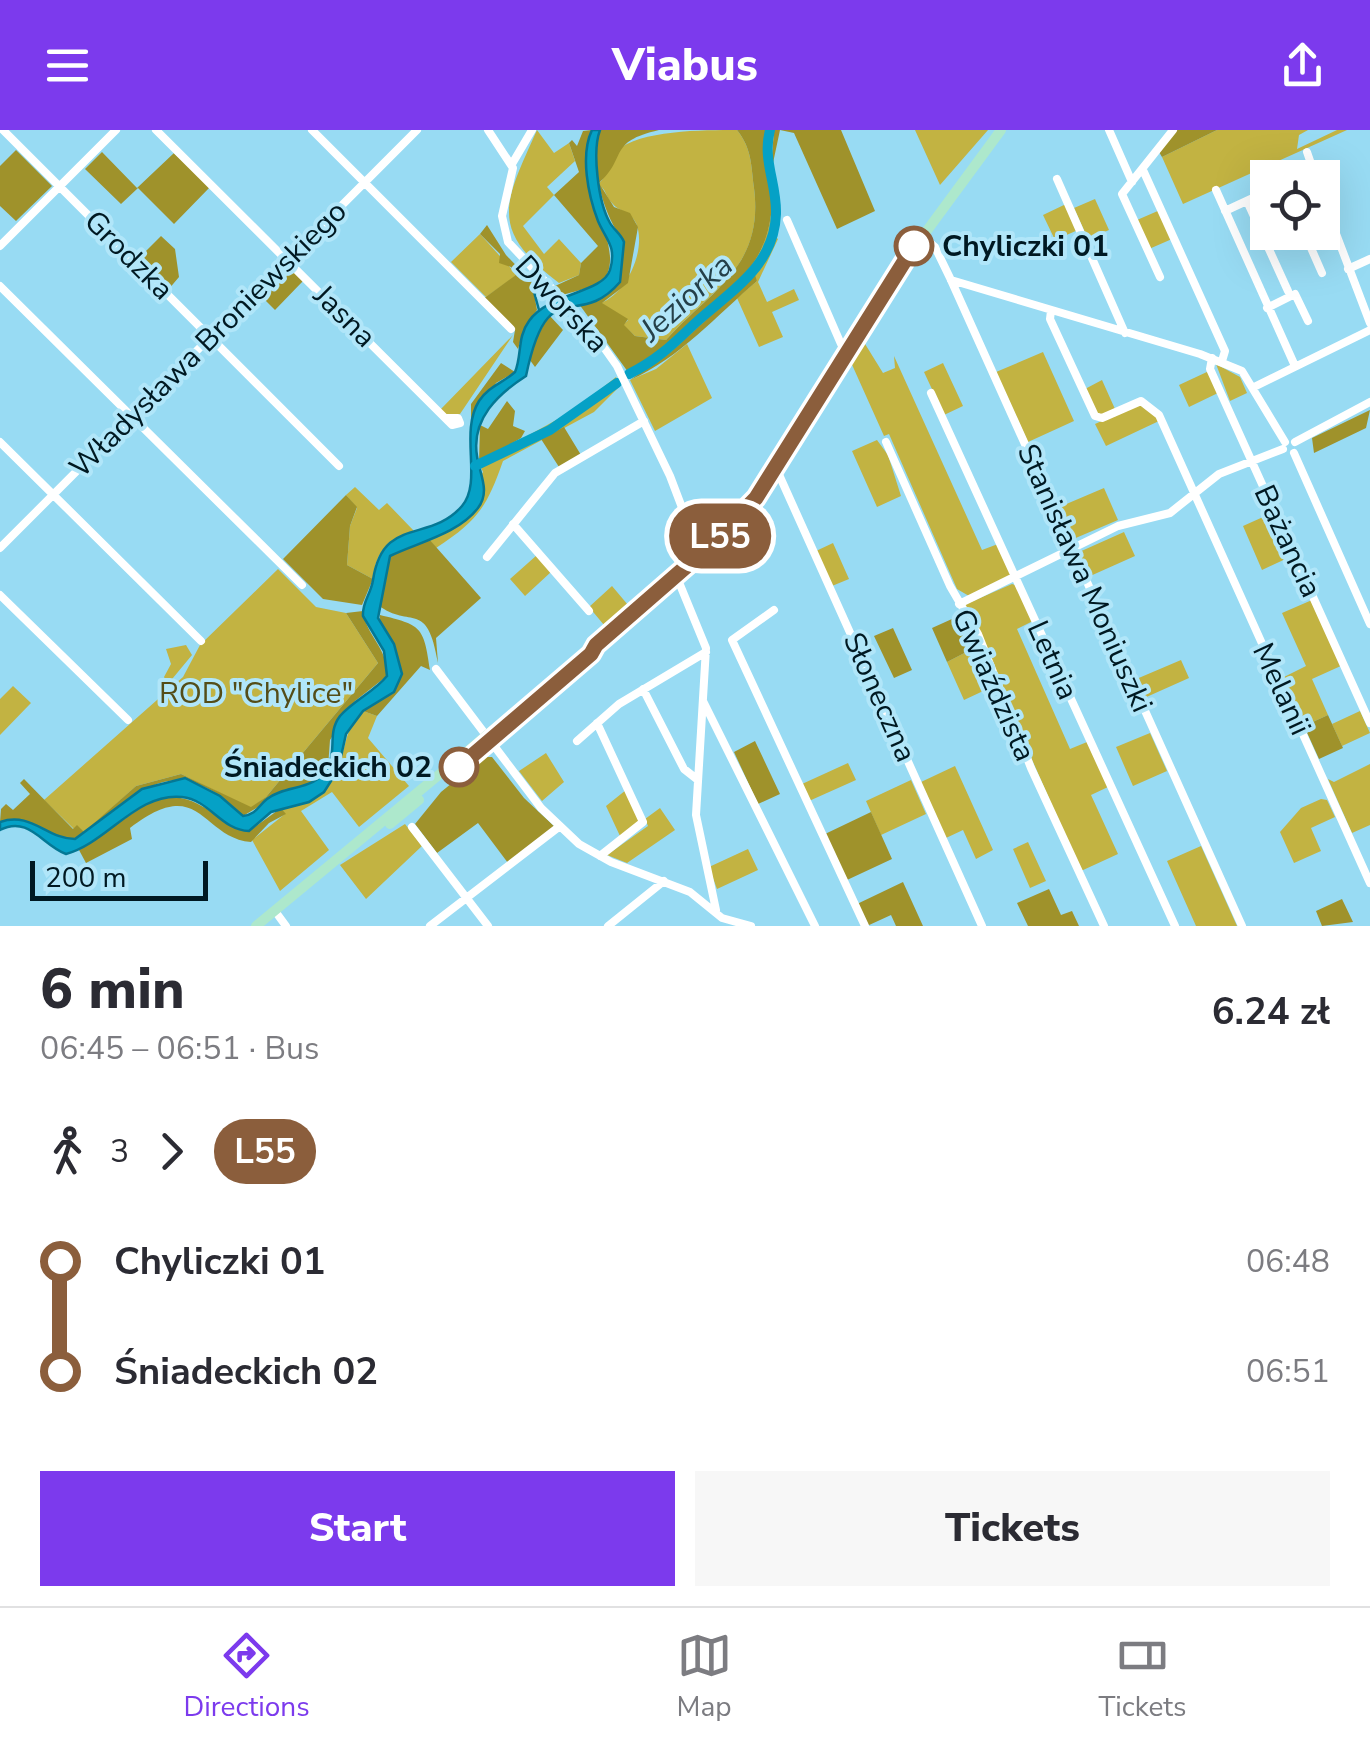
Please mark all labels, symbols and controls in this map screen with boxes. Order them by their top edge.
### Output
text: Viabus [612,35,758,96]
icon: menu [40,38,95,93]
icon: share [1275,38,1330,93]
map controls [1250,160,1340,250]
button: locate [1250,160,1340,250]
street label: Władysława Broniewskiego [61,192,356,487]
street label: Grodzka [75,202,182,309]
place label: Chyliczki 01 [942,226,1109,267]
marker: Chyliczki 01 [895,227,933,265]
water label: Jeziorka [629,244,742,352]
street label: Dworska [506,247,617,362]
street label: Jasna [304,275,385,357]
street label: Stanisława Moniuszki [1007,438,1162,719]
street label: Bażancia [1244,478,1331,604]
line badge: L55 [662,504,778,568]
text: L55 [689,513,751,560]
street label: Gwiaździsta [942,603,1045,768]
street label: Letnia [1017,614,1088,706]
street label: Słoneczna [833,626,926,768]
street label: Melanii [1242,636,1321,742]
park label: ROD "Chylice" [159,673,353,714]
place label: Śniadeckich 02 [224,747,432,788]
marker: Śniadeckich 02 [440,748,478,786]
scale bar [30,856,208,900]
text: 200 m [45,859,127,897]
text: 6 min [40,952,185,1027]
text: 6.24 zł [1212,986,1330,1037]
text: 06:45 – 06:51 · Bus [40,1027,319,1070]
icon: walk [40,1124,95,1179]
icon: forward [144,1124,199,1179]
text: L55 [234,1128,296,1175]
text: 3 [110,1130,129,1173]
text: Chyliczki 01 [114,1236,326,1287]
text: 06:48 [1246,1240,1330,1283]
text: Śniadeckich 02 [114,1346,378,1397]
text: 06:51 [1246,1350,1330,1393]
button: Start [40,1471,675,1586]
button: Tickets [695,1471,1330,1586]
tab: Directions [183,1628,310,1726]
tab: Map [677,1628,732,1726]
tab: Tickets [1098,1628,1187,1726]

